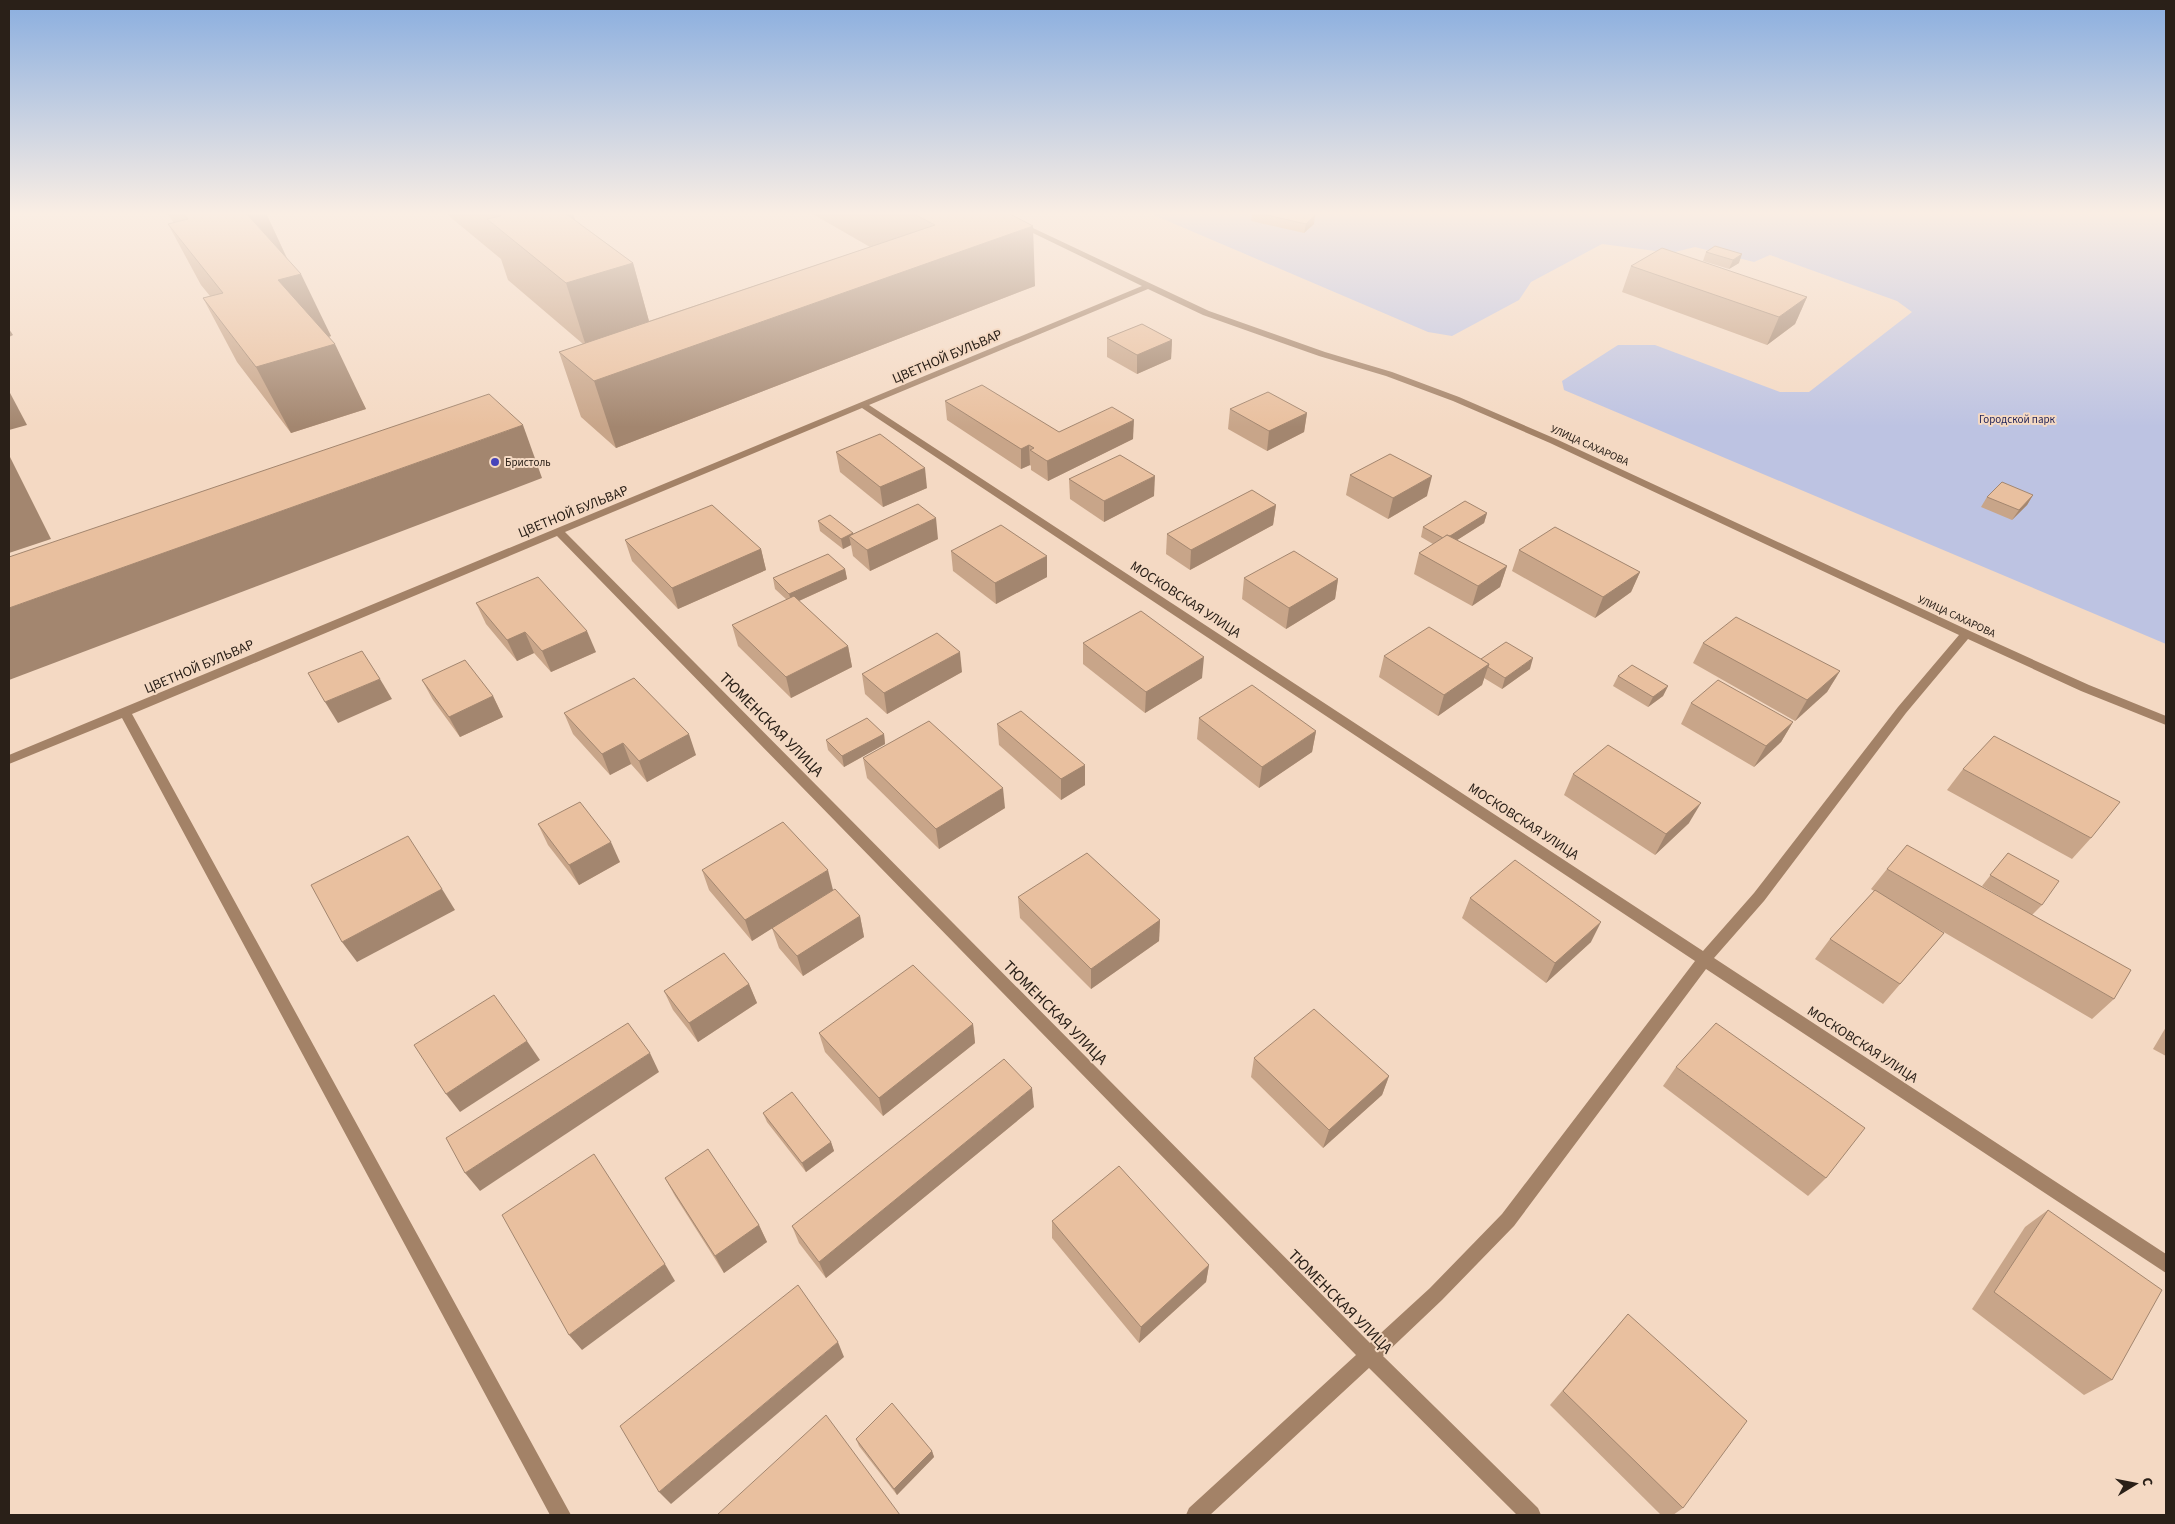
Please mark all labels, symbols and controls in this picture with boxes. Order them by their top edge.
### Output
street label: ЦВЕТНОЙ БУЛЬВАР [889,325,1005,389]
park label: Городской парк [1979,412,2056,427]
street label: УЛИЦА САХАРОВА [1548,421,1631,469]
place label: Бристоль [505,455,551,470]
marker: Бристоль [489,456,501,468]
street label: ЦВЕТНОЙ БУЛЬВАР [515,481,632,543]
street label: МОСКОВСКАЯ УЛИЦА [1126,556,1245,643]
street label: УЛИЦА САХАРОВА [1915,592,1998,641]
street label: ЦВЕТНОЙ БУЛЬВАР [141,635,257,699]
street label: ТЮМЕНСКАЯ УЛИЦА [714,667,829,782]
street label: МОСКОВСКАЯ УЛИЦА [1464,778,1583,865]
street label: ТЮМЕНСКАЯ УЛИЦА [998,955,1113,1070]
street label: МОСКОВСКАЯ УЛИЦА [1803,1001,1922,1088]
street label: ТЮМЕНСКАЯ УЛИЦА [1283,1244,1398,1359]
north arrow [2110,1459,2160,1509]
text: С [2136,1476,2157,1488]

